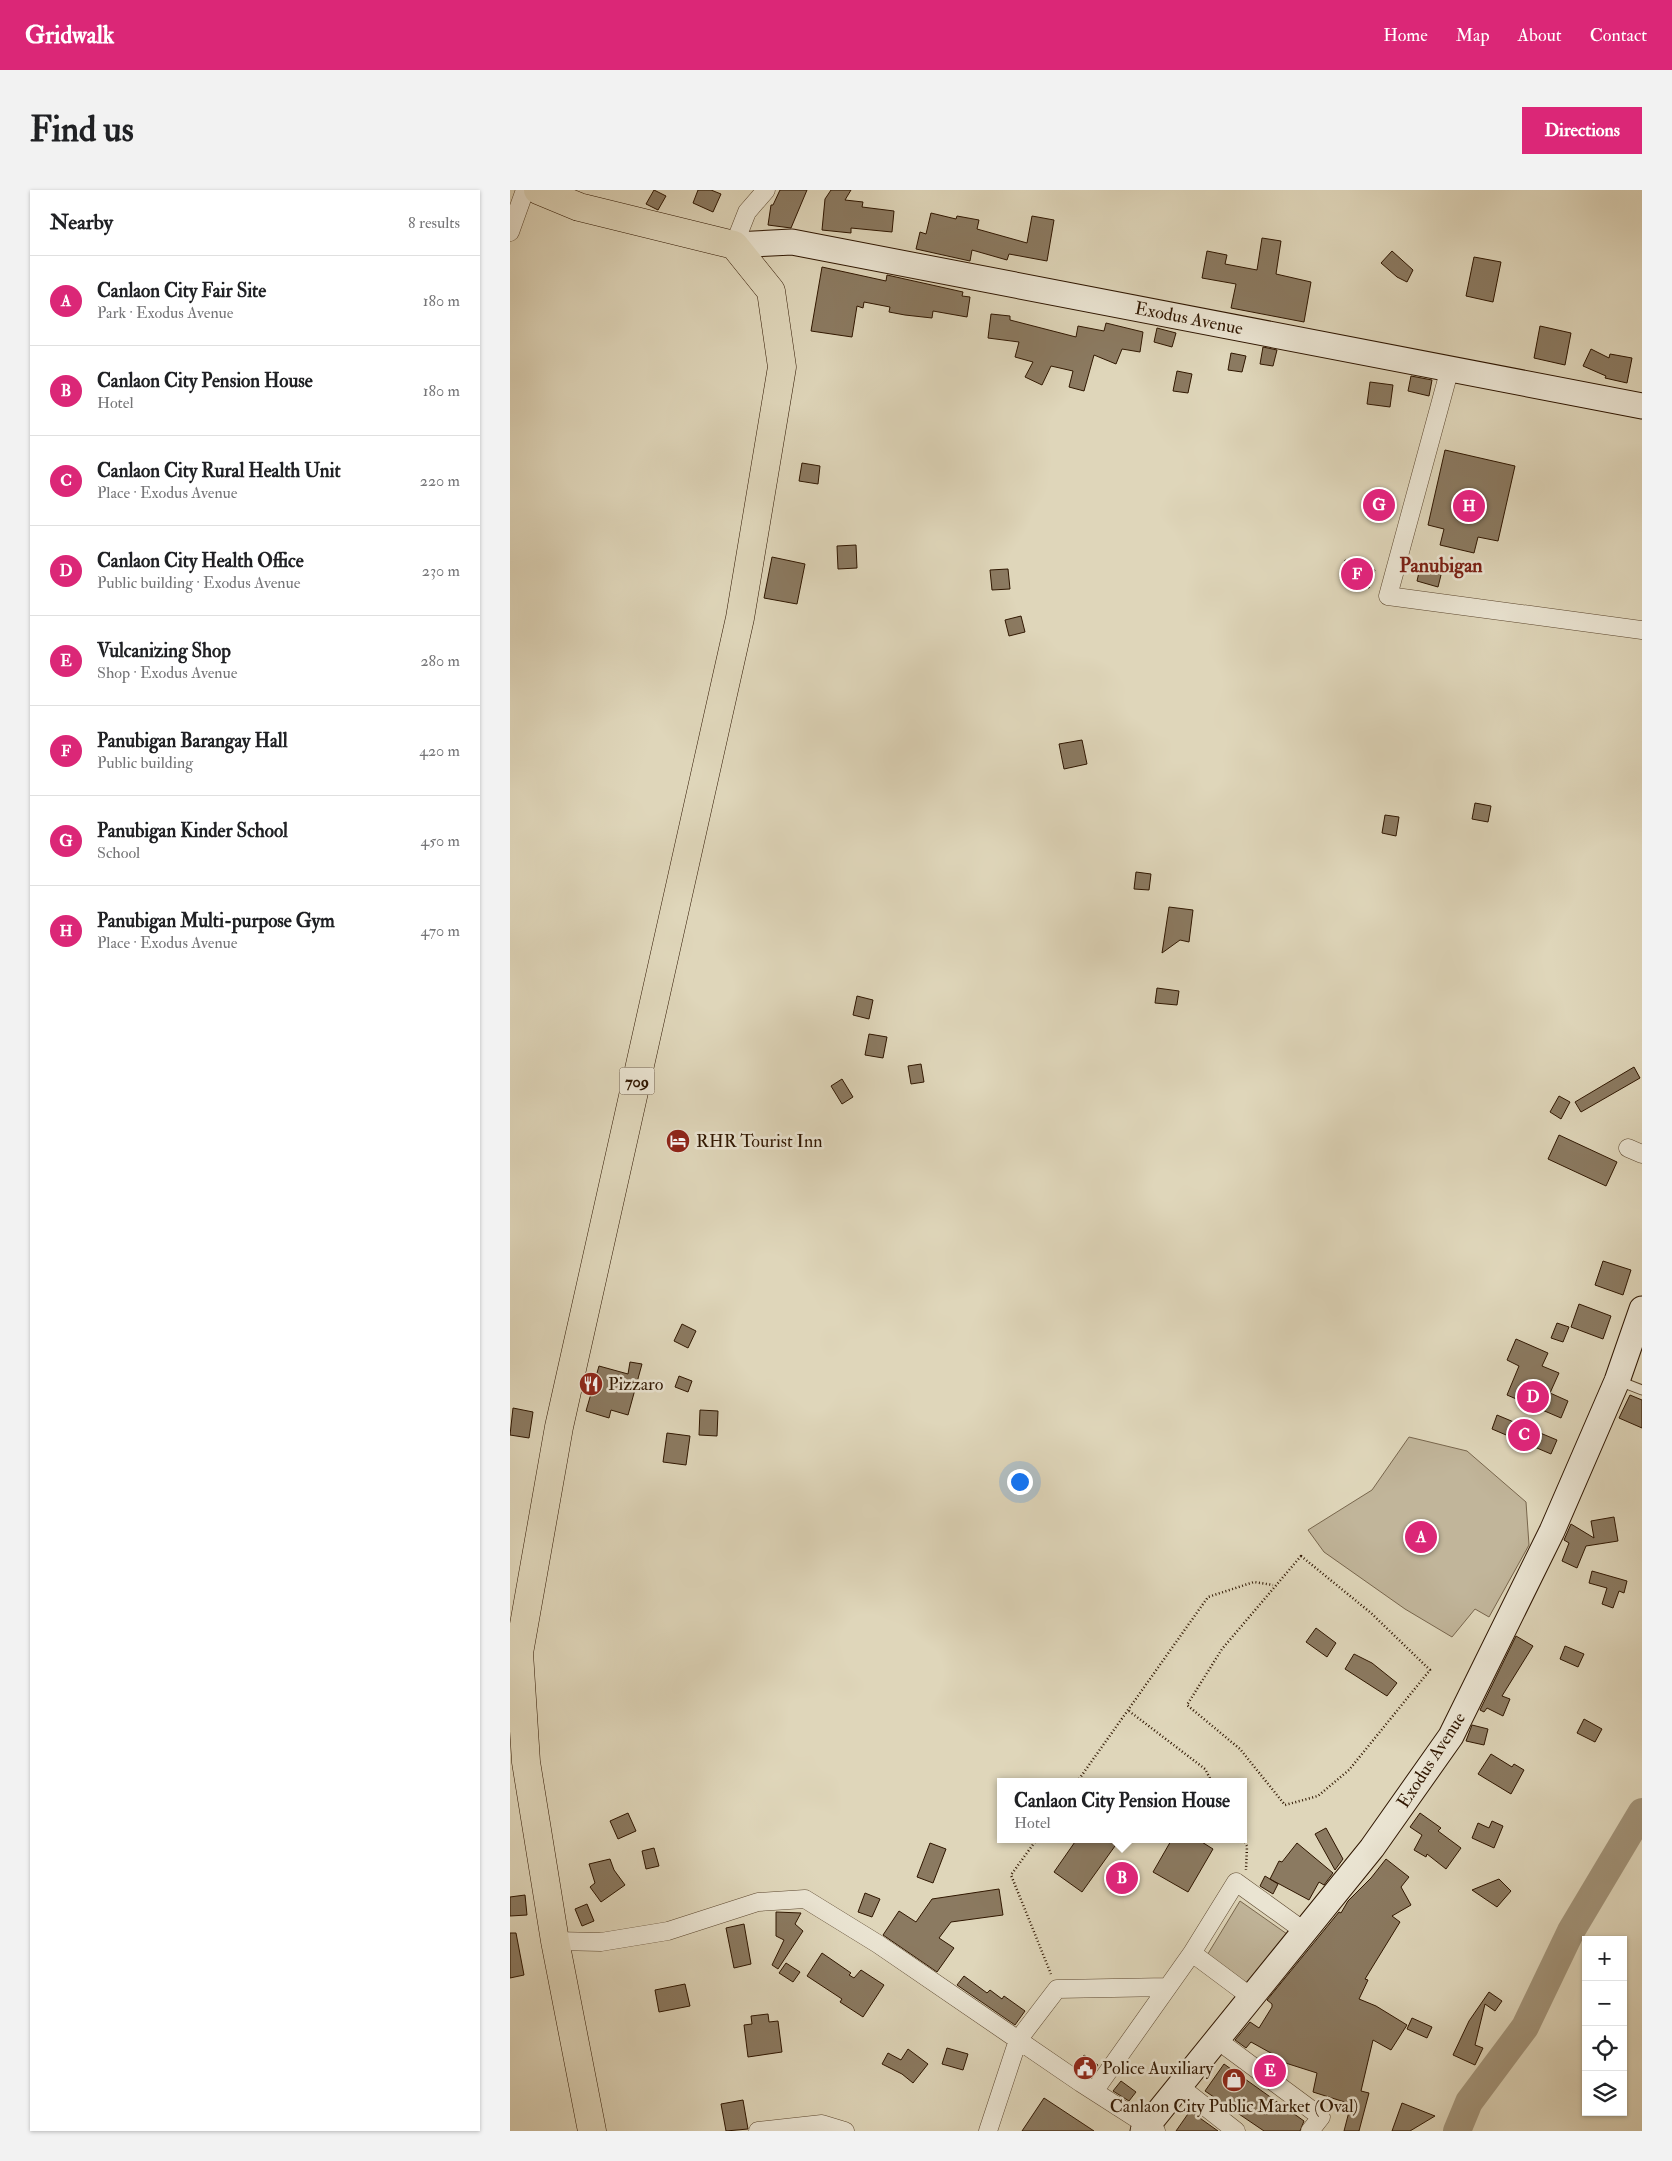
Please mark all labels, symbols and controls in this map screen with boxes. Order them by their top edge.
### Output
text: Gridwalk [25,20,114,51]
text: Home [1383,24,1428,47]
text: Map [1456,24,1490,47]
text: About [1518,24,1562,47]
text: Contact [1590,24,1647,47]
button: Directions [1522,107,1642,154]
text: Find us [30,108,134,152]
text: Nearby [50,209,113,236]
text: 8 results [408,213,460,233]
text: Canlaon City Fair Site [97,279,266,303]
text: A [61,291,71,311]
text: 180 m [423,291,460,311]
street label: Exodus Avenue [1133,297,1245,340]
text: Park · Exodus Avenue [97,303,234,323]
text: Canlaon City Pension House [97,369,313,393]
text: B [61,381,71,401]
text: 180 m [423,381,460,401]
text: Hotel [97,393,134,413]
text: Canlaon City Rural Health Unit [97,459,341,483]
text: C [60,471,72,491]
text: 220 m [420,471,460,491]
text: Place · Exodus Avenue [97,483,238,503]
pin: G [1363,486,1395,524]
pin: H [1453,487,1485,525]
text: Canlaon City Health Office [97,549,304,573]
district label: Panubigan [1399,553,1483,579]
pin: F [1341,555,1373,593]
text: D [59,561,73,581]
text: 230 m [422,561,460,581]
text: Public building · Exodus Avenue [97,573,300,593]
text: Vulcanizing Shop [97,639,231,663]
text: E [60,651,72,671]
text: 280 m [420,651,460,671]
text: Shop · Exodus Avenue [97,663,237,683]
text: Panubigan Barangay Hall [97,729,288,753]
text: F [61,741,71,761]
text: 420 m [419,741,460,761]
text: Public building [97,753,193,773]
text: Panubigan Kinder School [97,819,288,843]
text: G [59,831,73,851]
text: 450 m [421,831,460,851]
text: School [97,843,140,863]
text: Panubigan Multi-purpose Gym [97,909,335,933]
text: H [59,921,73,941]
text: 470 m [420,921,460,941]
text: Place · Exodus Avenue [97,933,238,953]
road number: 709 [620,1068,654,1094]
hotel icon: RHR Tourist Inn [665,1128,691,1154]
place label: RHR Tourist Inn [696,1130,822,1153]
restaurant icon: Pizzaro [578,1371,604,1397]
place label: Pizzaro [608,1373,664,1396]
pin: D [1517,1378,1549,1416]
pin: C [1508,1416,1540,1454]
your location [1007,1469,1033,1495]
pin: A [1405,1518,1437,1556]
street label: Exodus Avenue [1392,1708,1471,1813]
popup [997,1778,1247,1843]
text: Canlaon City Pension House [1014,1789,1230,1813]
text: Hotel [1014,1813,1051,1833]
pin: B [1106,1859,1138,1897]
map controls [1582,1936,1627,2116]
button: + [1582,1936,1627,1981]
button: − [1582,1981,1627,2026]
button: locate [1582,2026,1627,2071]
pin: E [1254,2052,1286,2090]
public building icon: Police Auxiliary [1072,2055,1098,2081]
place label: Police Auxiliary [1102,2057,1214,2080]
shop icon: Canlaon City Public Market (Oval) [1221,2067,1247,2093]
button: layers [1582,2071,1627,2116]
place label: Canlaon City Public Market (Oval) [1110,2095,1358,2118]

